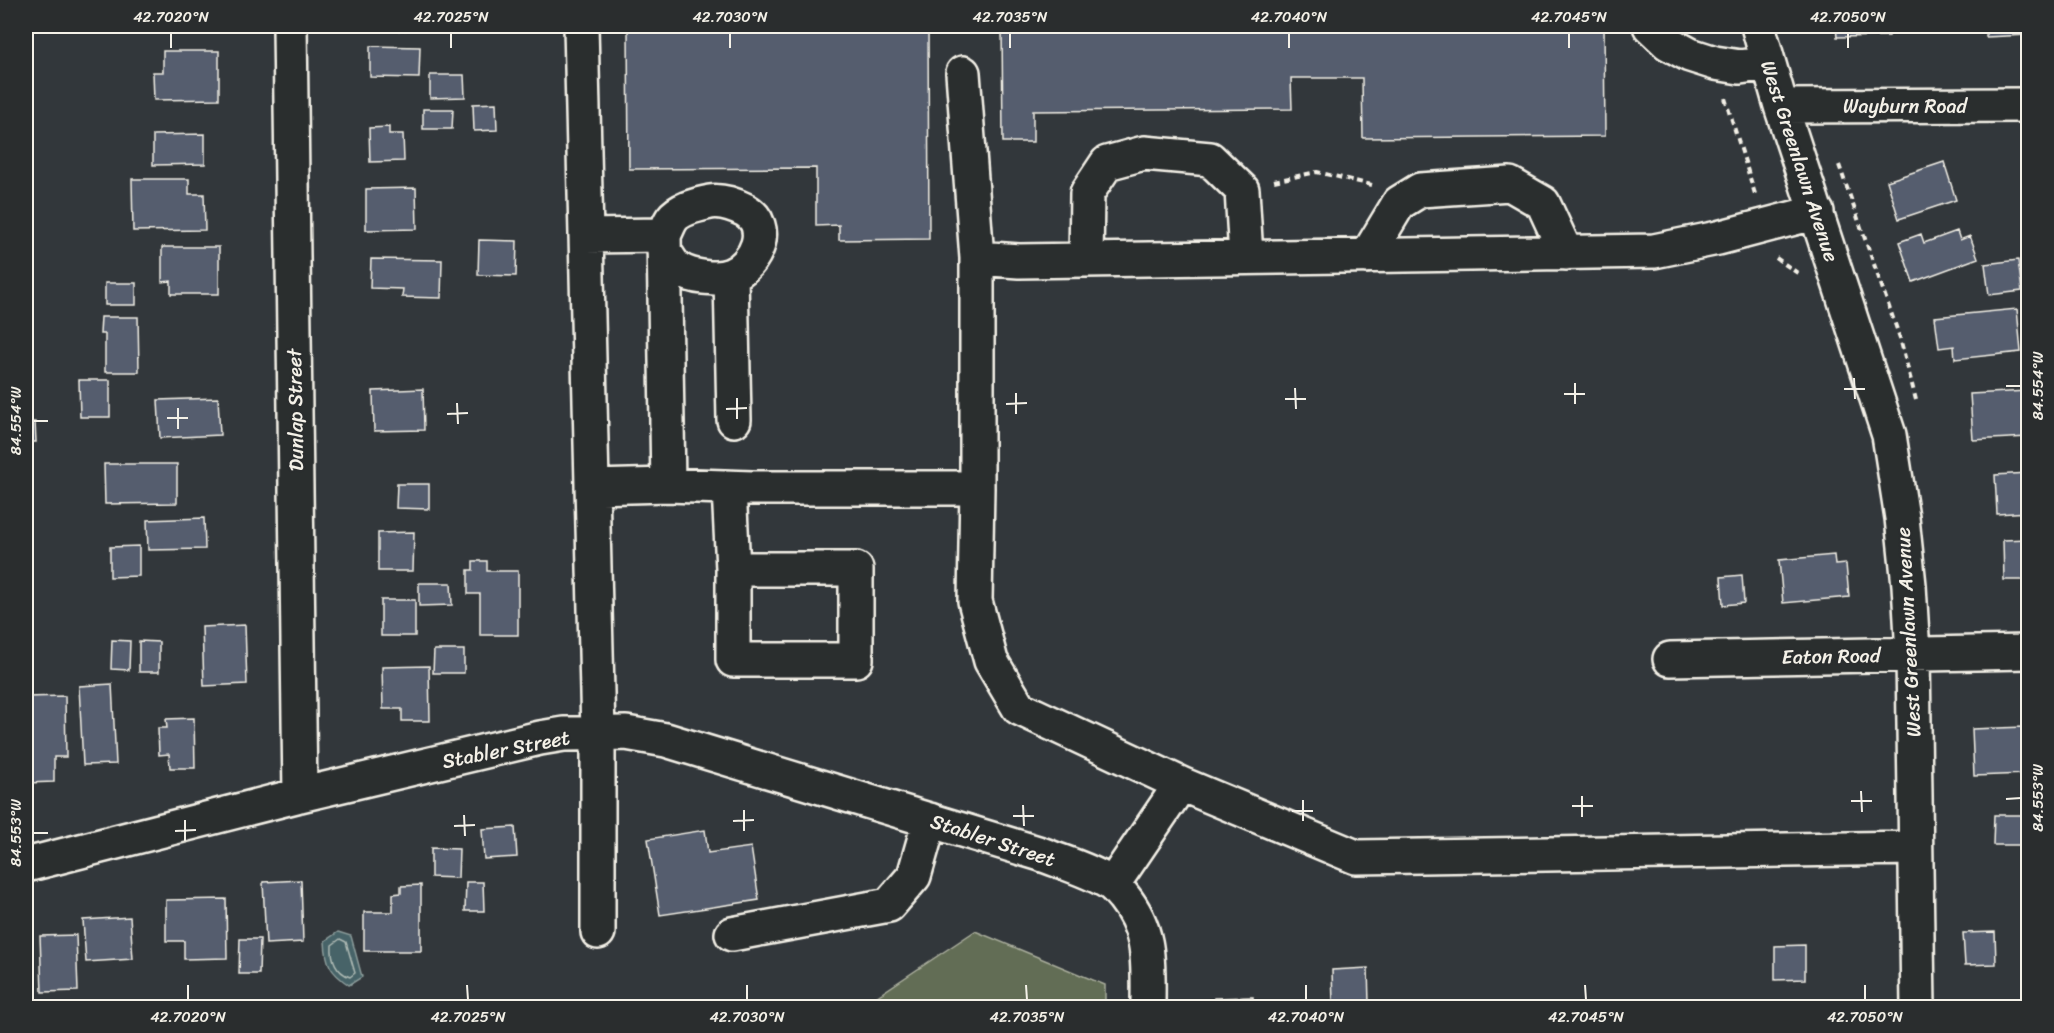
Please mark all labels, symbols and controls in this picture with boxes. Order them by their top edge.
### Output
text: 42.7020°N [133,4,209,30]
text: 42.7025°N [413,4,489,30]
text: 42.7030°N [692,4,768,30]
text: 42.7035°N [973,4,1048,30]
text: 42.7040°N [1251,4,1328,30]
text: 42.7045°N [1531,4,1608,30]
text: 42.7050°N [1810,4,1887,30]
street label: West Greenlawn Avenue [1750,56,1849,267]
street label: Wayburn Road [1843,89,1968,124]
street label: Dunlap Street [277,348,314,472]
text: 84.554°W [2025,351,2051,420]
text: 84.554°W [3,386,29,455]
street label: West Greenlawn Avenue [1886,526,1931,738]
street label: Eaton Road [1781,638,1882,675]
street label: Stabler Street [439,720,573,779]
text: 84.553°W [2025,764,2051,832]
text: 84.553°W [3,799,29,867]
street label: Stabler Street [926,804,1060,877]
text: 42.7020°N [150,1004,226,1030]
text: 42.7025°N [430,1004,506,1030]
text: 42.7030°N [709,1004,785,1030]
text: 42.7035°N [990,1004,1065,1030]
text: 42.7040°N [1268,1004,1345,1030]
text: 42.7045°N [1548,1004,1625,1030]
text: 42.7050°N [1827,1004,1904,1030]

